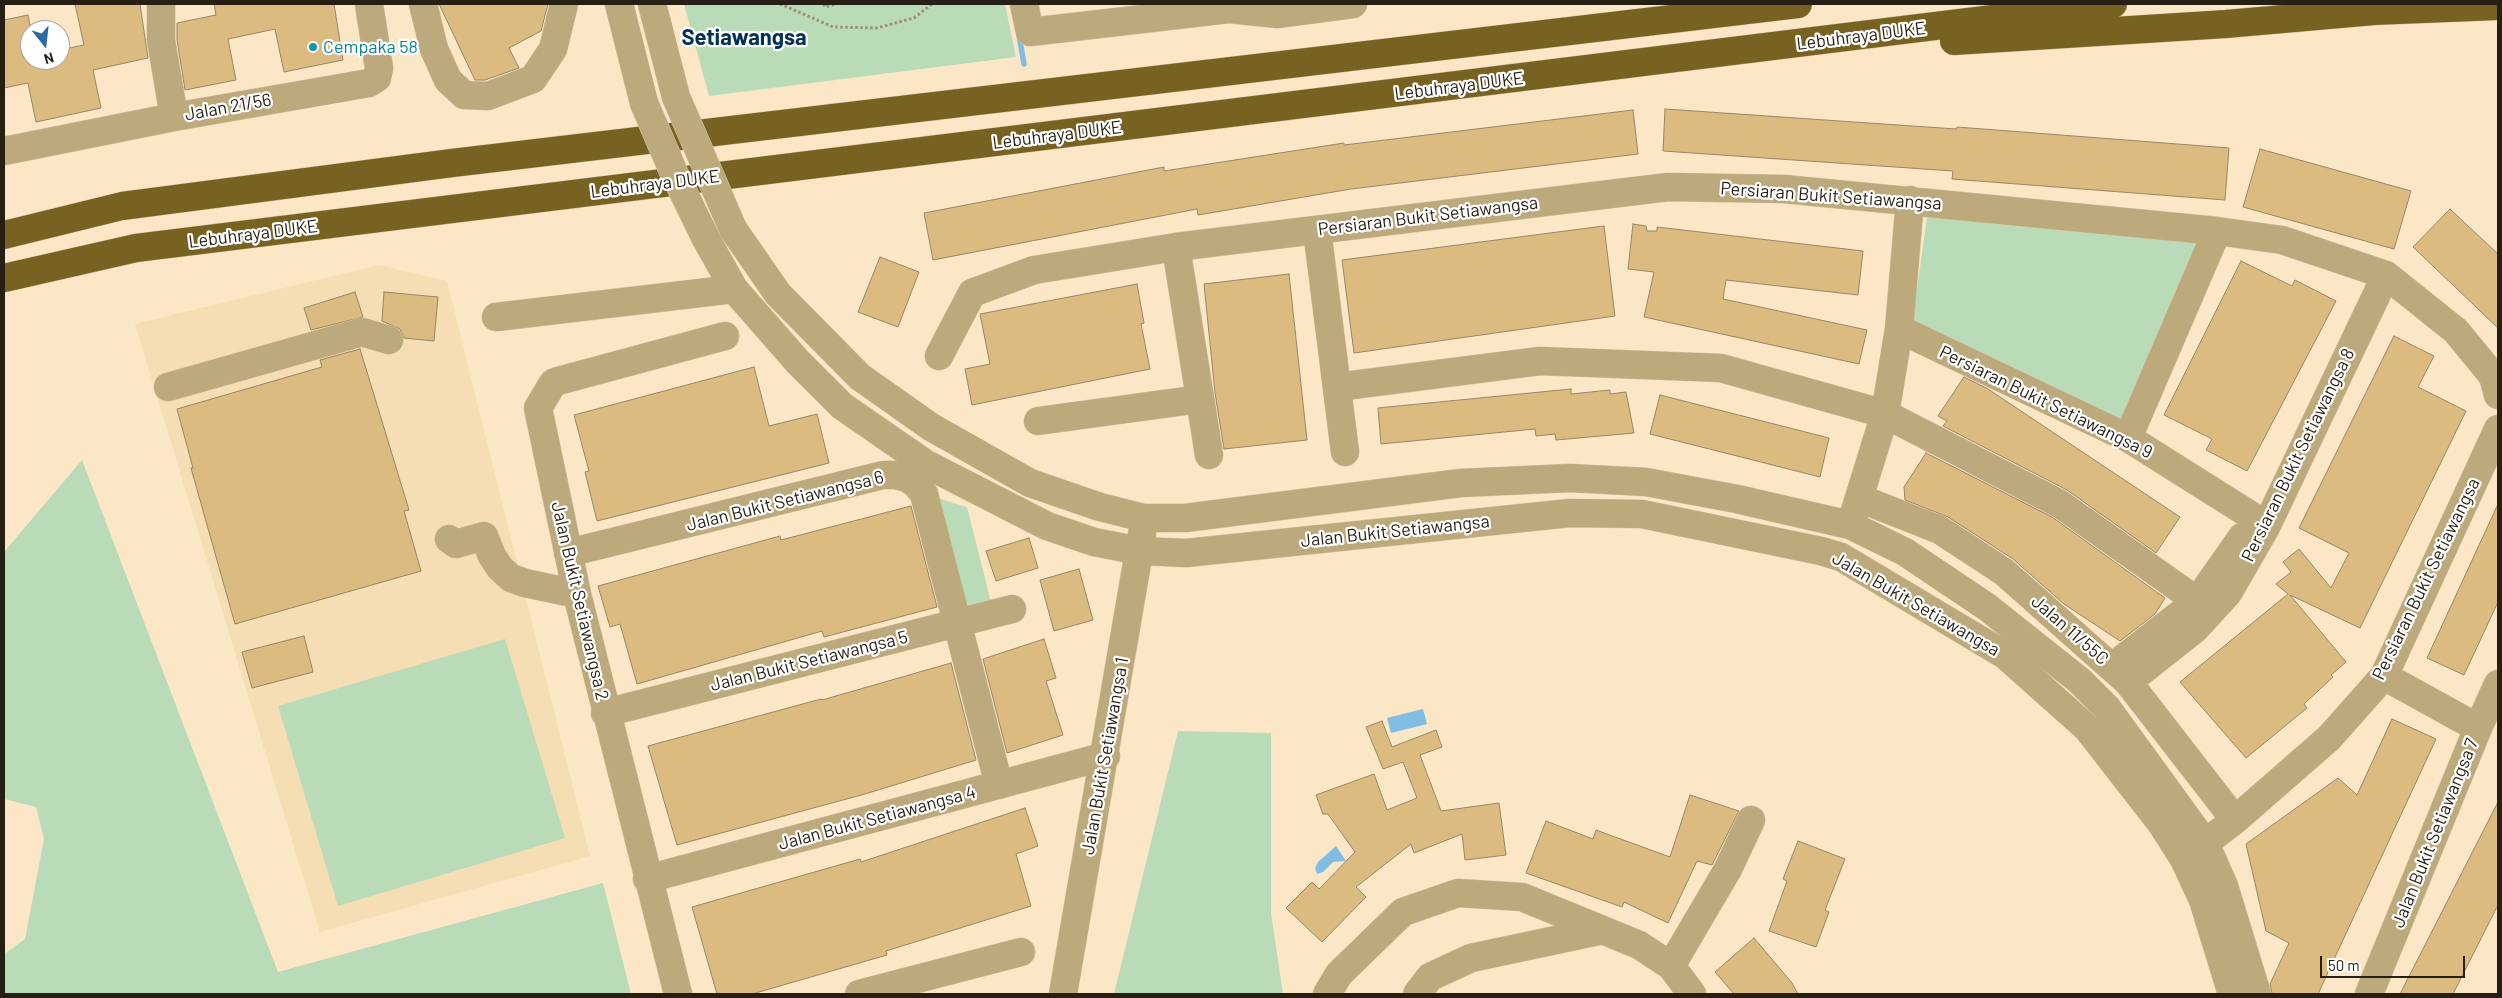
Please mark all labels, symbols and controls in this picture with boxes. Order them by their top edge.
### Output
street label: Lebuhraya DUKE [1795,17,1927,55]
north arrow [20,20,70,70]
district label: Setiawangsa [681,25,807,51]
place label: Cempaka 58 [323,36,418,58]
marker: Cempaka 58 [307,41,319,53]
text: N [42,49,56,68]
street label: Lebuhraya DUKE [1393,67,1525,105]
street label: Jalan 21/56 [183,89,273,125]
street label: Lebuhraya DUKE [991,116,1123,154]
street label: Lebuhraya DUKE [589,165,721,203]
street label: Persiaran Bukit Setiawangsa [1720,177,1942,215]
street label: Persiaran Bukit Setiawangsa [1317,192,1539,240]
street label: Lebuhraya DUKE [187,215,319,253]
street label: Persiaran Bukit Setiawangsa 9 [1936,341,2156,463]
street label: Persiaran Bukit Setiawangsa 8 [2237,345,2359,565]
street label: Jalan Bukit Setiawangsa 6 [684,466,886,536]
street label: Persiaran Bukit Setiawangsa [2368,475,2484,683]
street label: Jalan Bukit Setiawangsa 2 [547,500,613,702]
street label: Jalan Bukit Setiawangsa [1299,510,1491,552]
street label: Jalan Bukit Setiawangsa [1828,547,2004,661]
street label: Jalan 11/55C [2027,591,2113,669]
street label: Jalan Bukit Setiawangsa 5 [708,626,910,696]
street label: Jalan Bukit Setiawangsa 1 [1077,656,1133,856]
street label: Jalan Bukit Setiawangsa 7 [2387,735,2483,931]
street label: Jalan Bukit Setiawangsa 4 [776,781,978,855]
scale bar [2322,946,2467,978]
text: 50 m [2328,956,2360,974]

